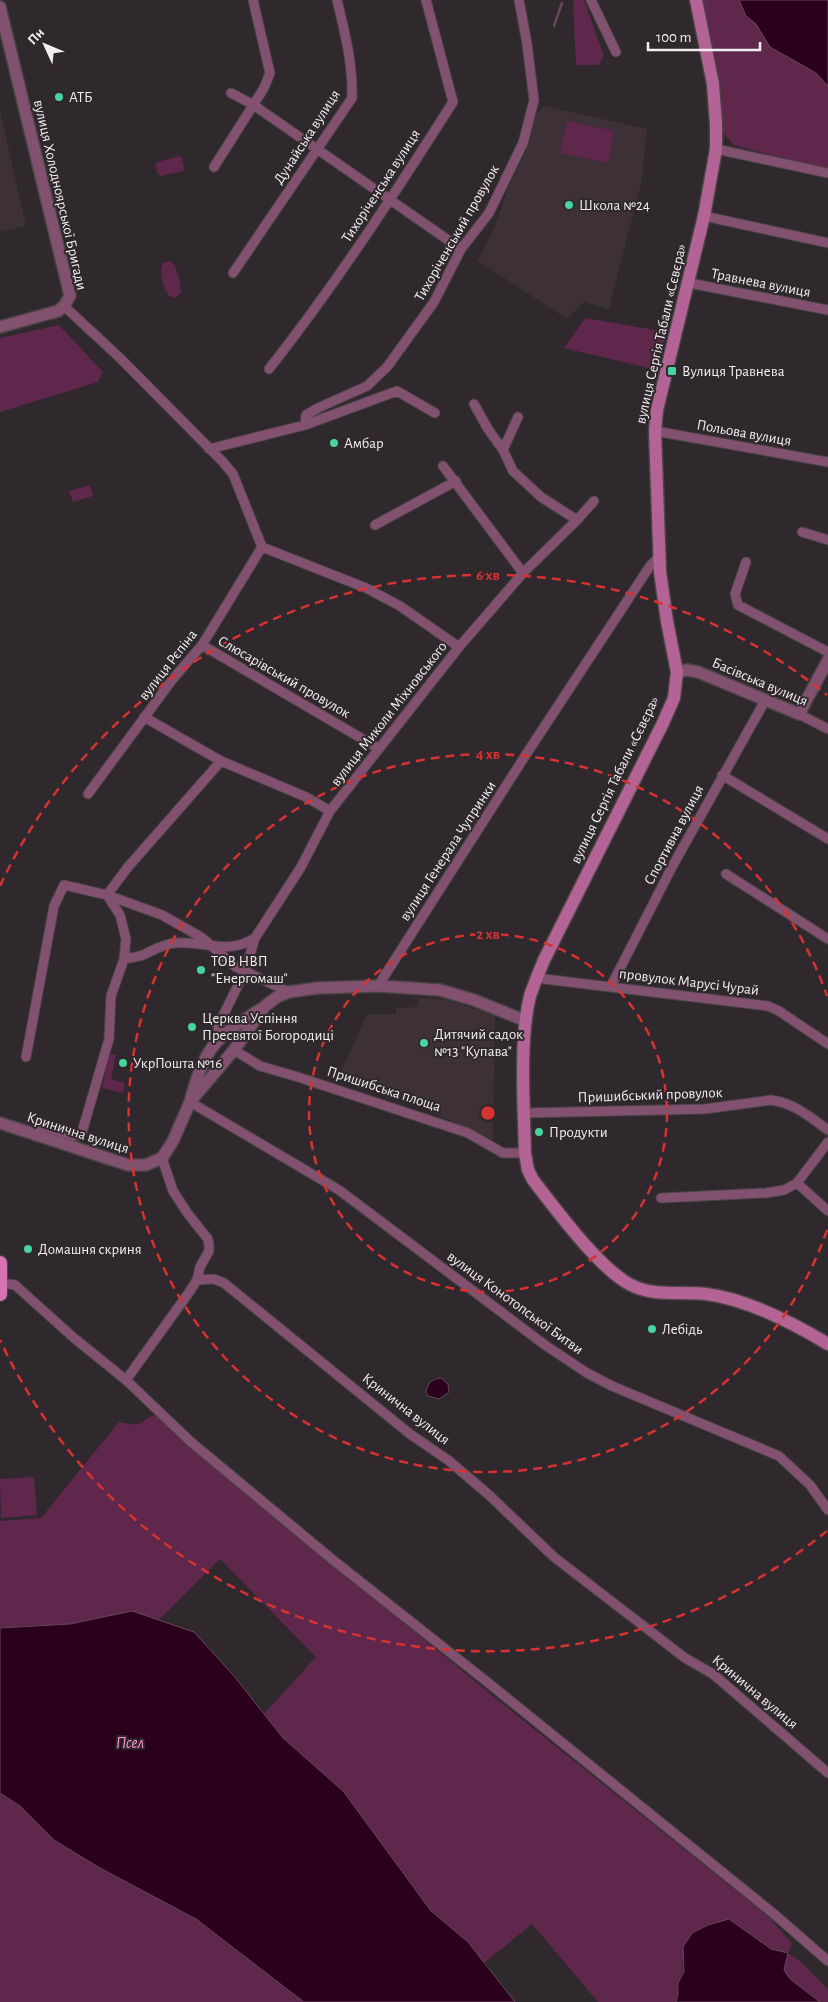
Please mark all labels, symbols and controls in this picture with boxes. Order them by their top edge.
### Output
north arrow [20,20,70,70]
scale bar [648,20,760,52]
text: Пн [25,26,47,48]
text: 100 m [656,30,691,45]
street label: Дунайська вулиця [271,87,343,187]
place label: АТБ [69,90,93,105]
marker: АТБ [53,91,65,103]
street label: вулиця Холодноярської Бригади [31,98,89,292]
street label: Тихоріченська вулиця [339,127,423,245]
street label: Тихоріченський провулок [412,162,502,304]
place label: Школа №24 [579,198,650,213]
marker: Школа №24 [563,199,575,211]
street label: вулиця Сергія Табали «Сєвєра» [633,242,689,426]
street label: Травнева вулиця [710,266,812,300]
place label: Вулиця Травнева [682,364,785,379]
marker: Вулиця Травнева [666,365,678,377]
street label: Польова вулиця [695,417,793,449]
place label: Амбар [344,436,384,451]
marker: Амбар [328,437,340,449]
text: 6 хв [476,568,500,583]
street label: вулиця Рєпіна [136,627,200,703]
street label: Слюсарівський провулок [215,633,353,721]
street label: вулиця Миколи Міхновського [328,639,450,789]
street label: Басівська вулиця [710,655,810,709]
street label: вулиця Сергія Табали «Сєвєра» [568,694,662,866]
text: 4 хв [476,747,500,762]
street label: вулиця Генерала Чупринки [397,778,499,924]
street label: Спортивна вулиця [641,783,707,887]
text: 2 хв [476,927,500,942]
place label: ТОВ НВП "Енергомаш" [211,954,288,986]
marker: ТОВ НВП "Енергомаш" [195,964,207,976]
street label: провулок Марусі Чурай [618,966,760,998]
place label: Церква Успіння Пресвятої Богородиці [202,1011,334,1043]
marker: Церква Успіння Пресвятої Богородиці [186,1021,198,1033]
place label: Дитячий садок №13 "Купава" [434,1027,523,1059]
marker: Дитячий садок №13 "Купава" [418,1037,430,1049]
place label: УкрПошта №16 [133,1056,222,1071]
marker: УкрПошта №16 [117,1057,129,1069]
street label: Пришибська площа [325,1063,443,1115]
street label: Пришибський провулок [577,1085,723,1105]
centre of rings [479,1104,497,1122]
street label: Кринична вулиця [25,1109,131,1157]
place label: Продукти [549,1125,608,1140]
marker: Продукти [533,1126,545,1138]
place label: Домашня скриня [38,1242,142,1257]
marker: Домашня скриня [22,1243,34,1255]
street label: вулиця Конотопської Битви [444,1249,586,1357]
place label: Лебідь [662,1322,703,1337]
marker: Лебідь [646,1323,658,1335]
street label: Кринична вулиця [359,1370,453,1448]
street label: Кринична вулиця [709,1652,801,1732]
water label: Псел [116,1735,144,1751]

